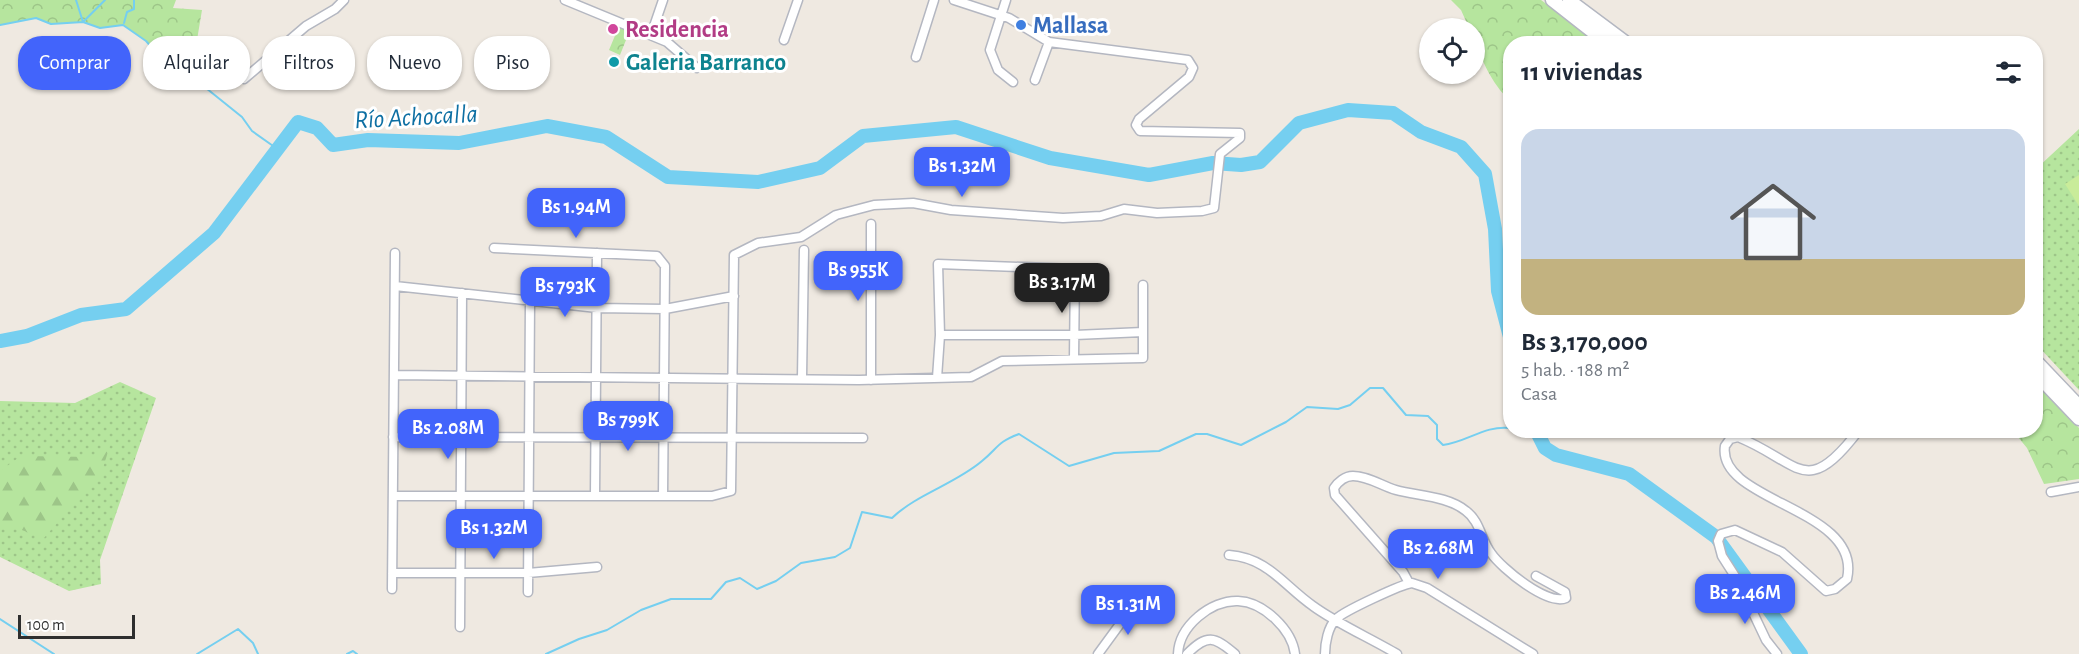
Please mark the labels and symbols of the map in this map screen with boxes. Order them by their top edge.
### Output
place label: Mallasa [1033,14,1108,38]
place label: Residencia [625,18,729,42]
marker: Mallasa [1014,18,1028,32]
marker: Residencia [606,22,620,36]
place label: Galeria Barranco [626,51,786,75]
marker: Galeria Barranco [607,55,621,69]
water label: Río Achocalla [354,101,479,133]
pin: Bs 1.32M [900,147,1024,198]
pin: Bs 1.94M [514,188,638,239]
pin: Bs 955K [803,251,913,302]
pin: Bs 3.17M [1000,263,1124,314]
pin: Bs 793K [510,267,620,318]
pin: Bs 799K [573,401,683,452]
pin: Bs 2.08M [386,409,510,460]
pin: Bs 1.32M [432,509,556,560]
pin: Bs 2.68M [1376,529,1500,580]
pin: Bs 2.46M [1683,574,1807,625]
pin: Bs 1.31M [1066,585,1190,636]
scale bar [18,612,135,640]

